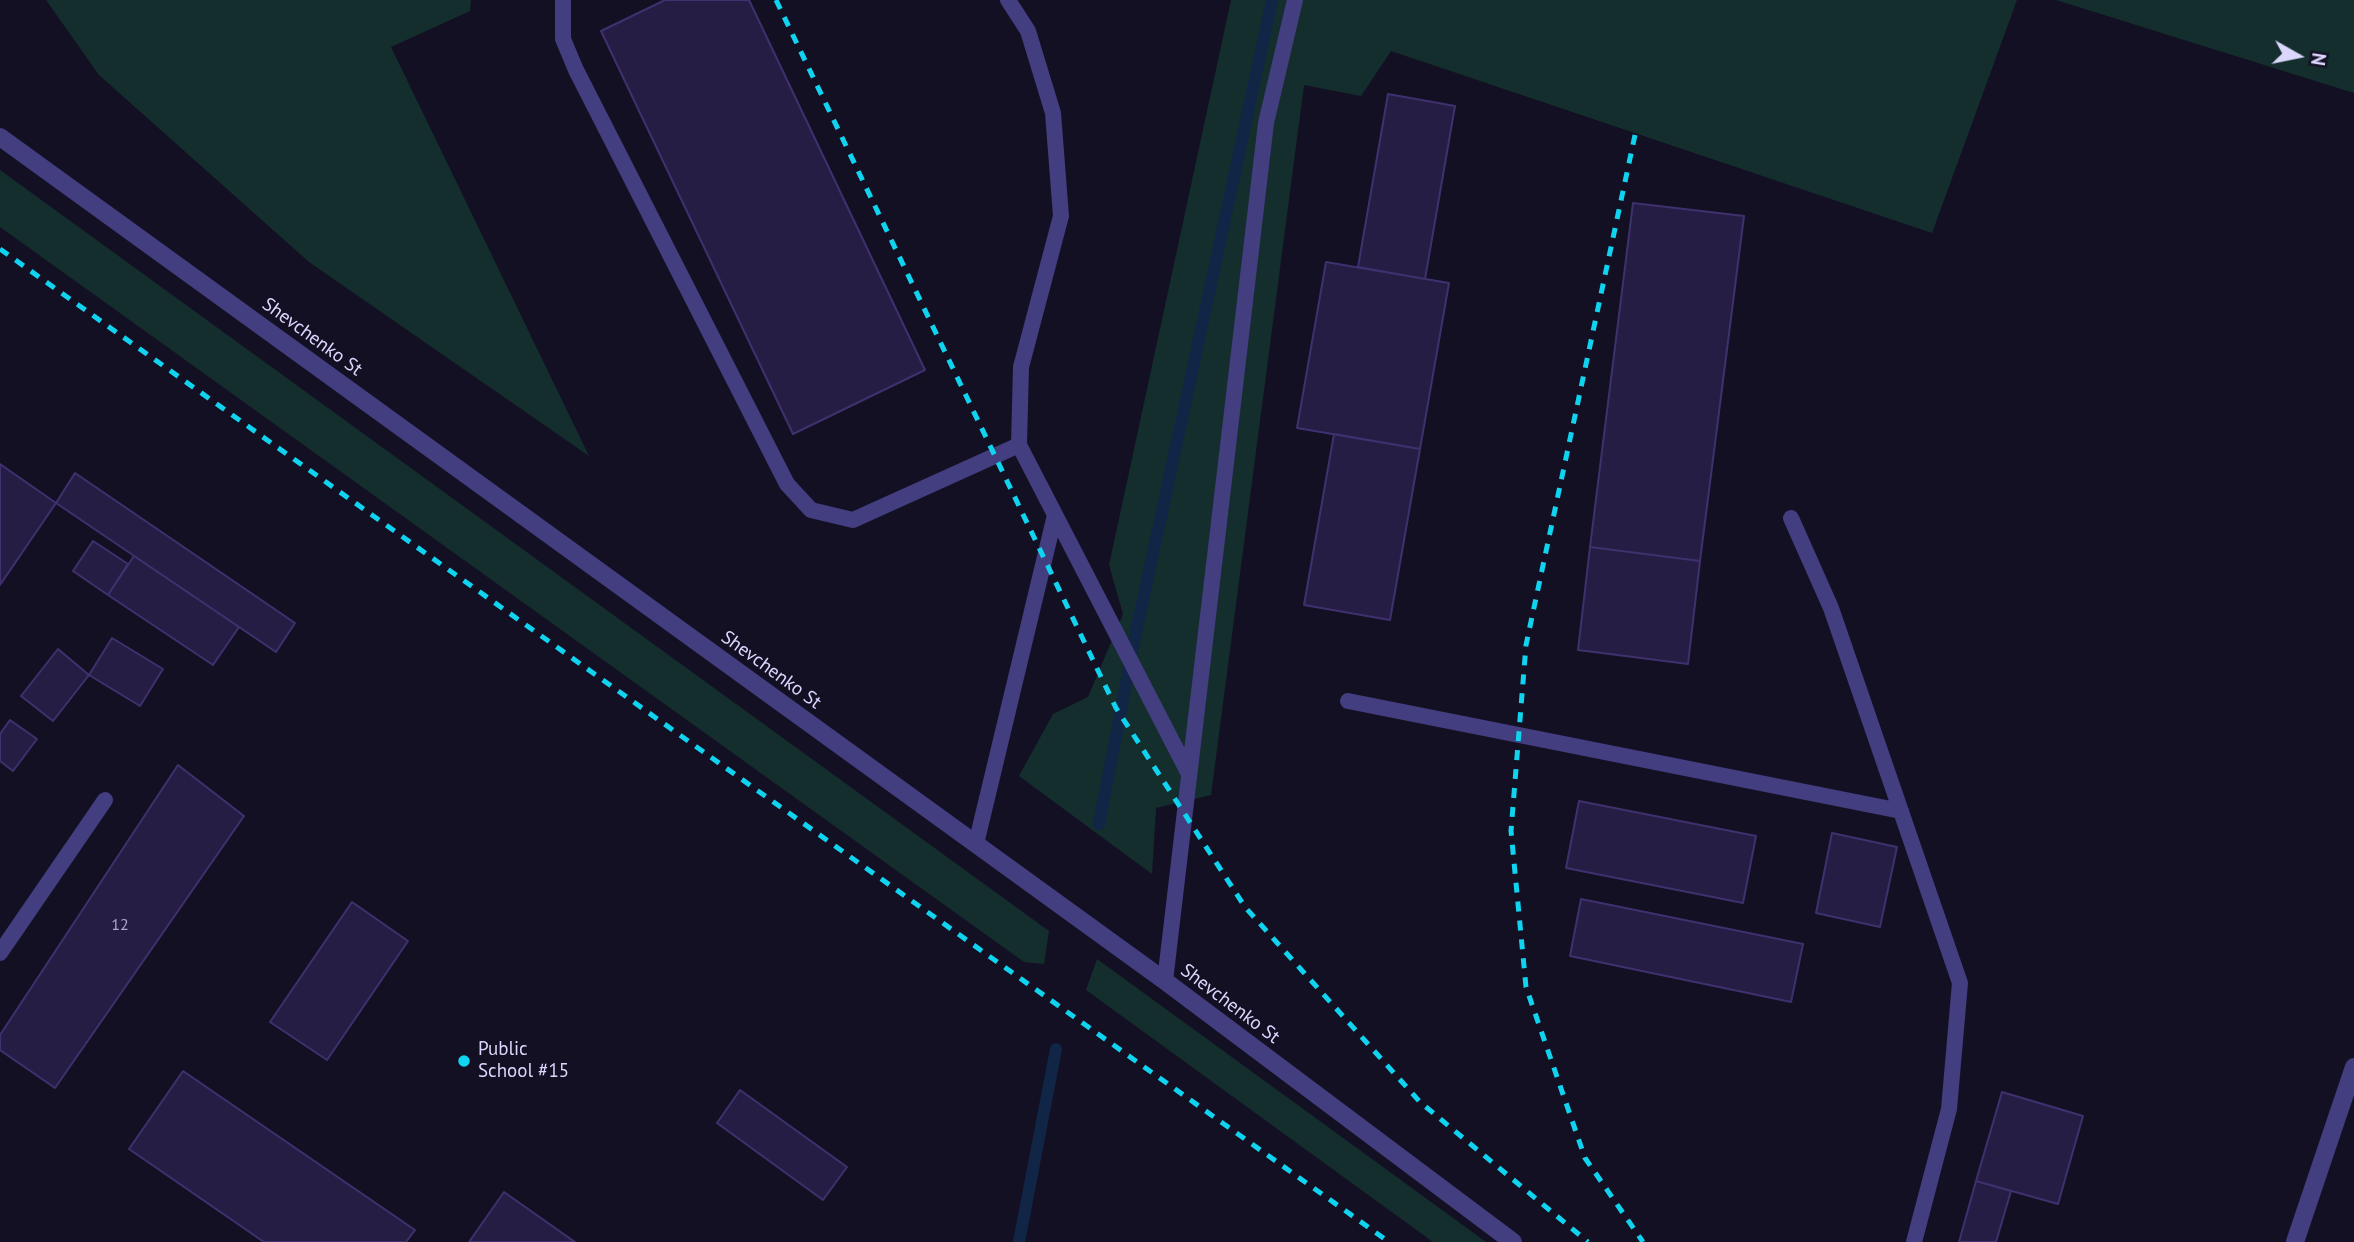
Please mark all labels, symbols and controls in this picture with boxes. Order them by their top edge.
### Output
north arrow [2263,21,2333,91]
text: N [2306,51,2332,67]
street label: Shevchenko St [257,293,367,381]
street label: Shevchenko St [716,626,826,714]
house number: 12 [111,915,129,935]
street label: Shevchenko St [1176,959,1284,1049]
place label: Public School #15 [478,1039,569,1083]
marker: Public School #15 [456,1053,472,1069]

